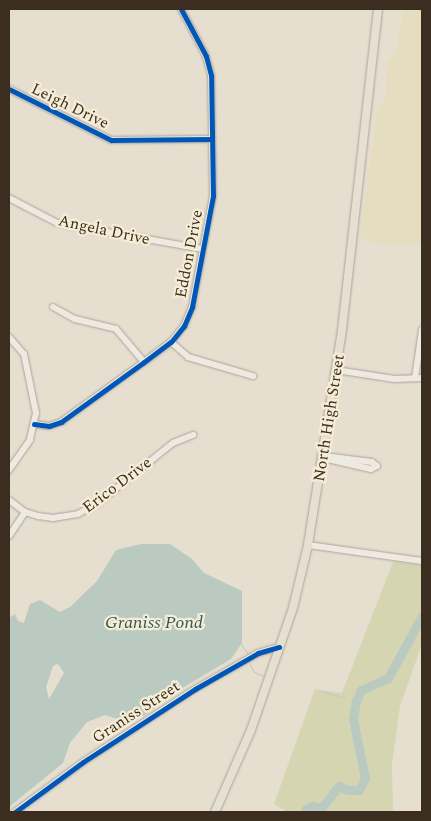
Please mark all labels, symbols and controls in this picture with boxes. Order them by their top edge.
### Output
street label: Leigh Drive [28,79,112,133]
street label: Eddon Drive [171,208,207,300]
street label: Angela Drive [56,211,152,249]
street label: North High Street [309,353,349,483]
street label: Erico Drive [79,453,155,517]
water label: Graniss Pond [105,612,203,634]
street label: Graniss Street [89,677,183,747]

